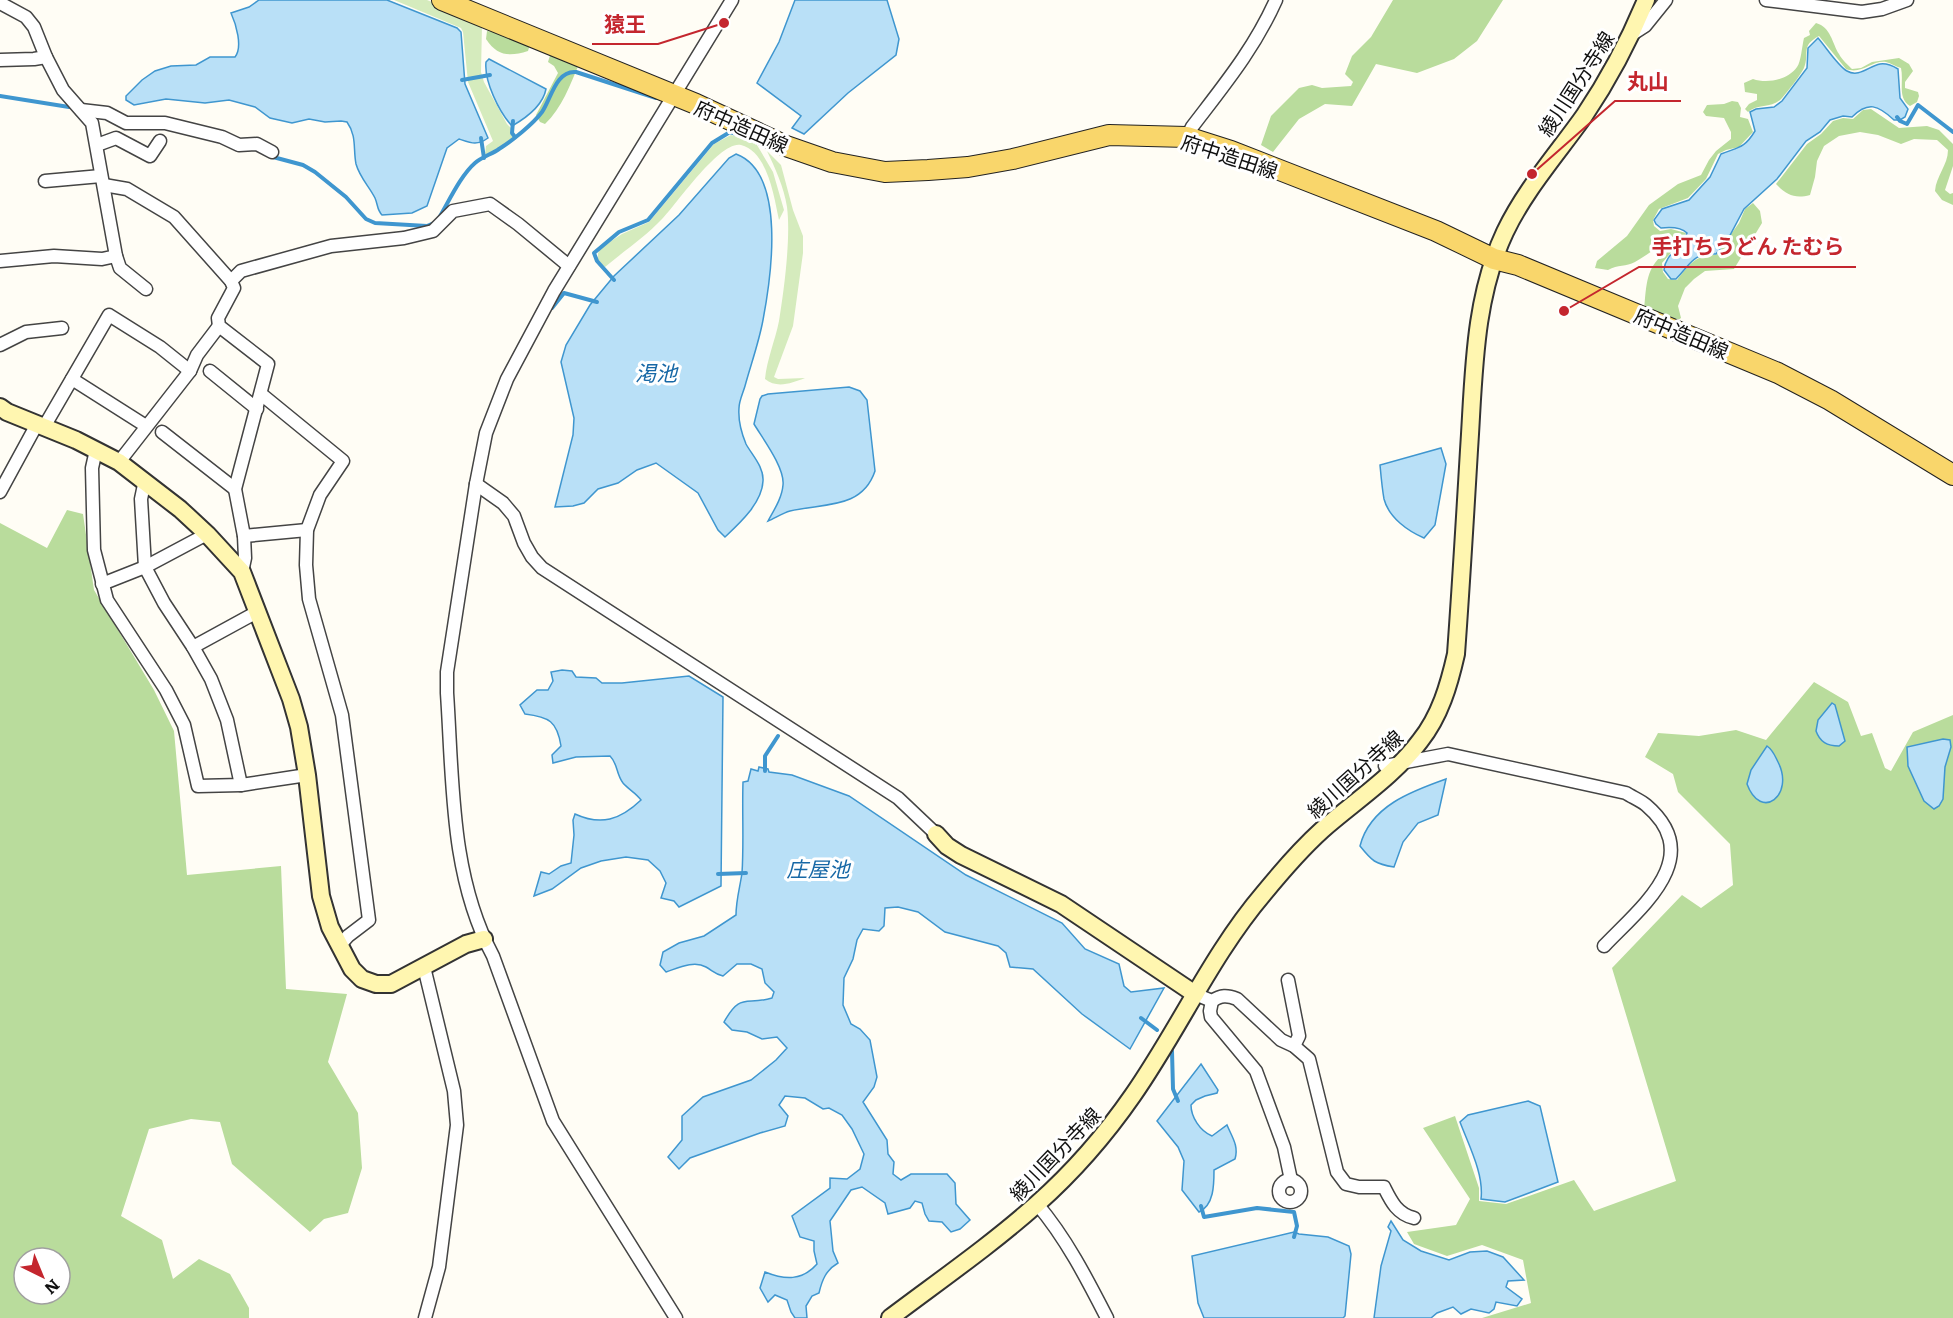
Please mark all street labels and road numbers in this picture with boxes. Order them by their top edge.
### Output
street label: 綾川国分寺線 [1530,25,1620,141]
street label: 府中造田線 [690,91,794,159]
street label: 府中造田線 [1178,125,1282,185]
street label: 府中造田線 [1630,299,1734,365]
street label: 綾川国分寺線 [1299,722,1409,824]
street label: 綾川国分寺線 [1002,1099,1106,1207]

